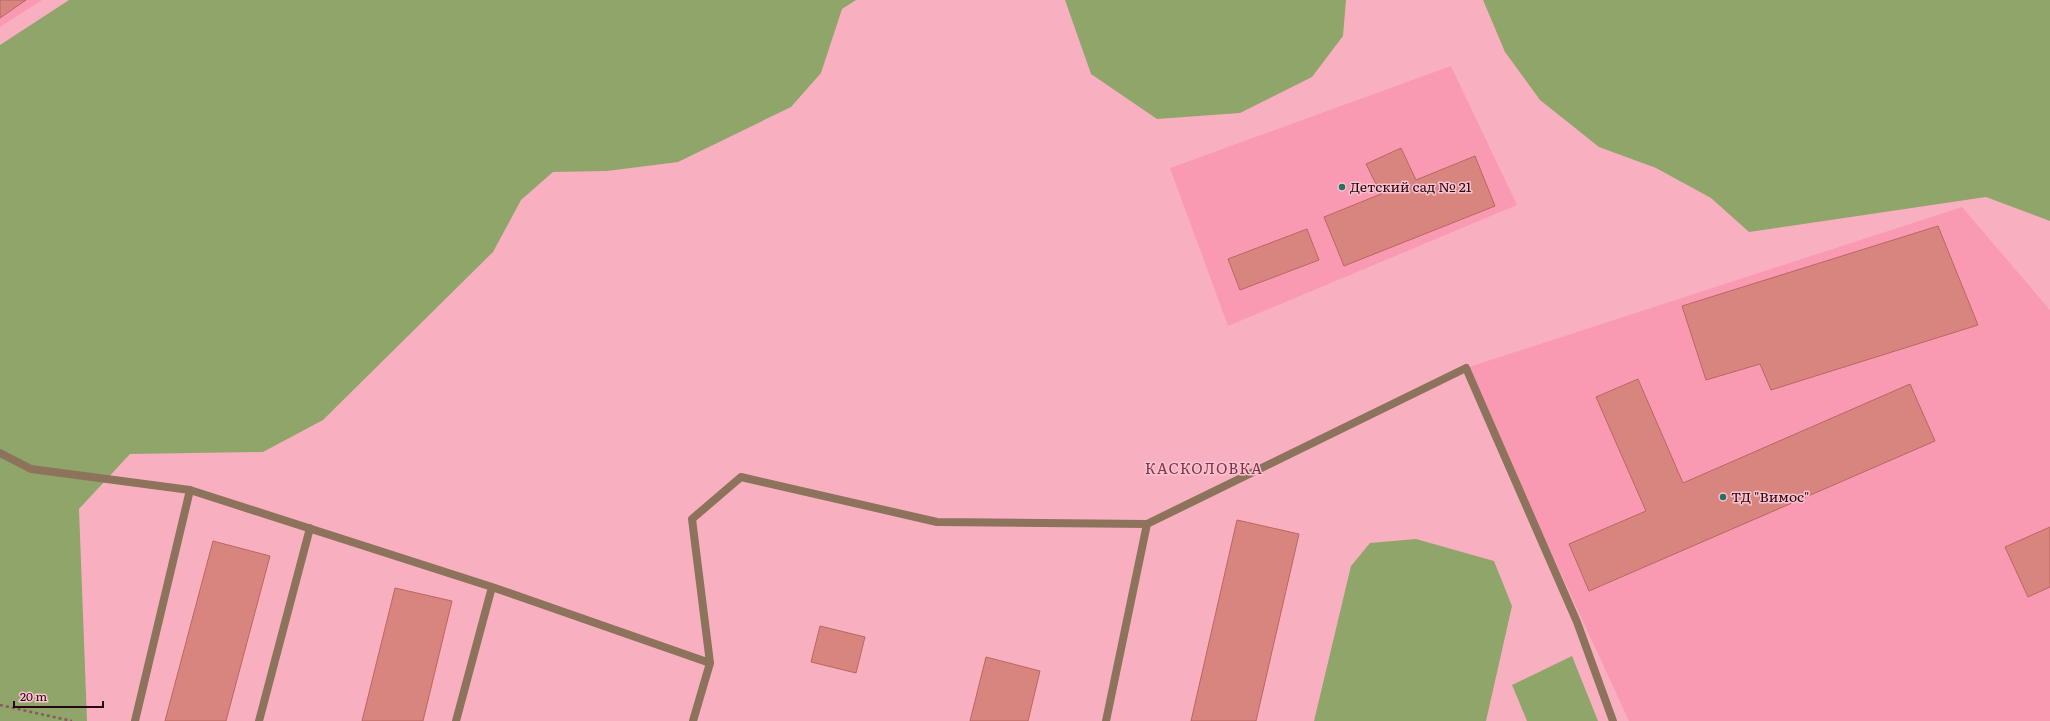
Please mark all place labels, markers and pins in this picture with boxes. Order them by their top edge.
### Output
place label: Детский сад № 21 [1350,176,1472,196]
marker: Детский сад № 21 [1337,182,1347,192]
place label: ТД "Вимос" [1731,486,1809,506]
marker: ТД "Вимос" [1718,492,1728,502]

